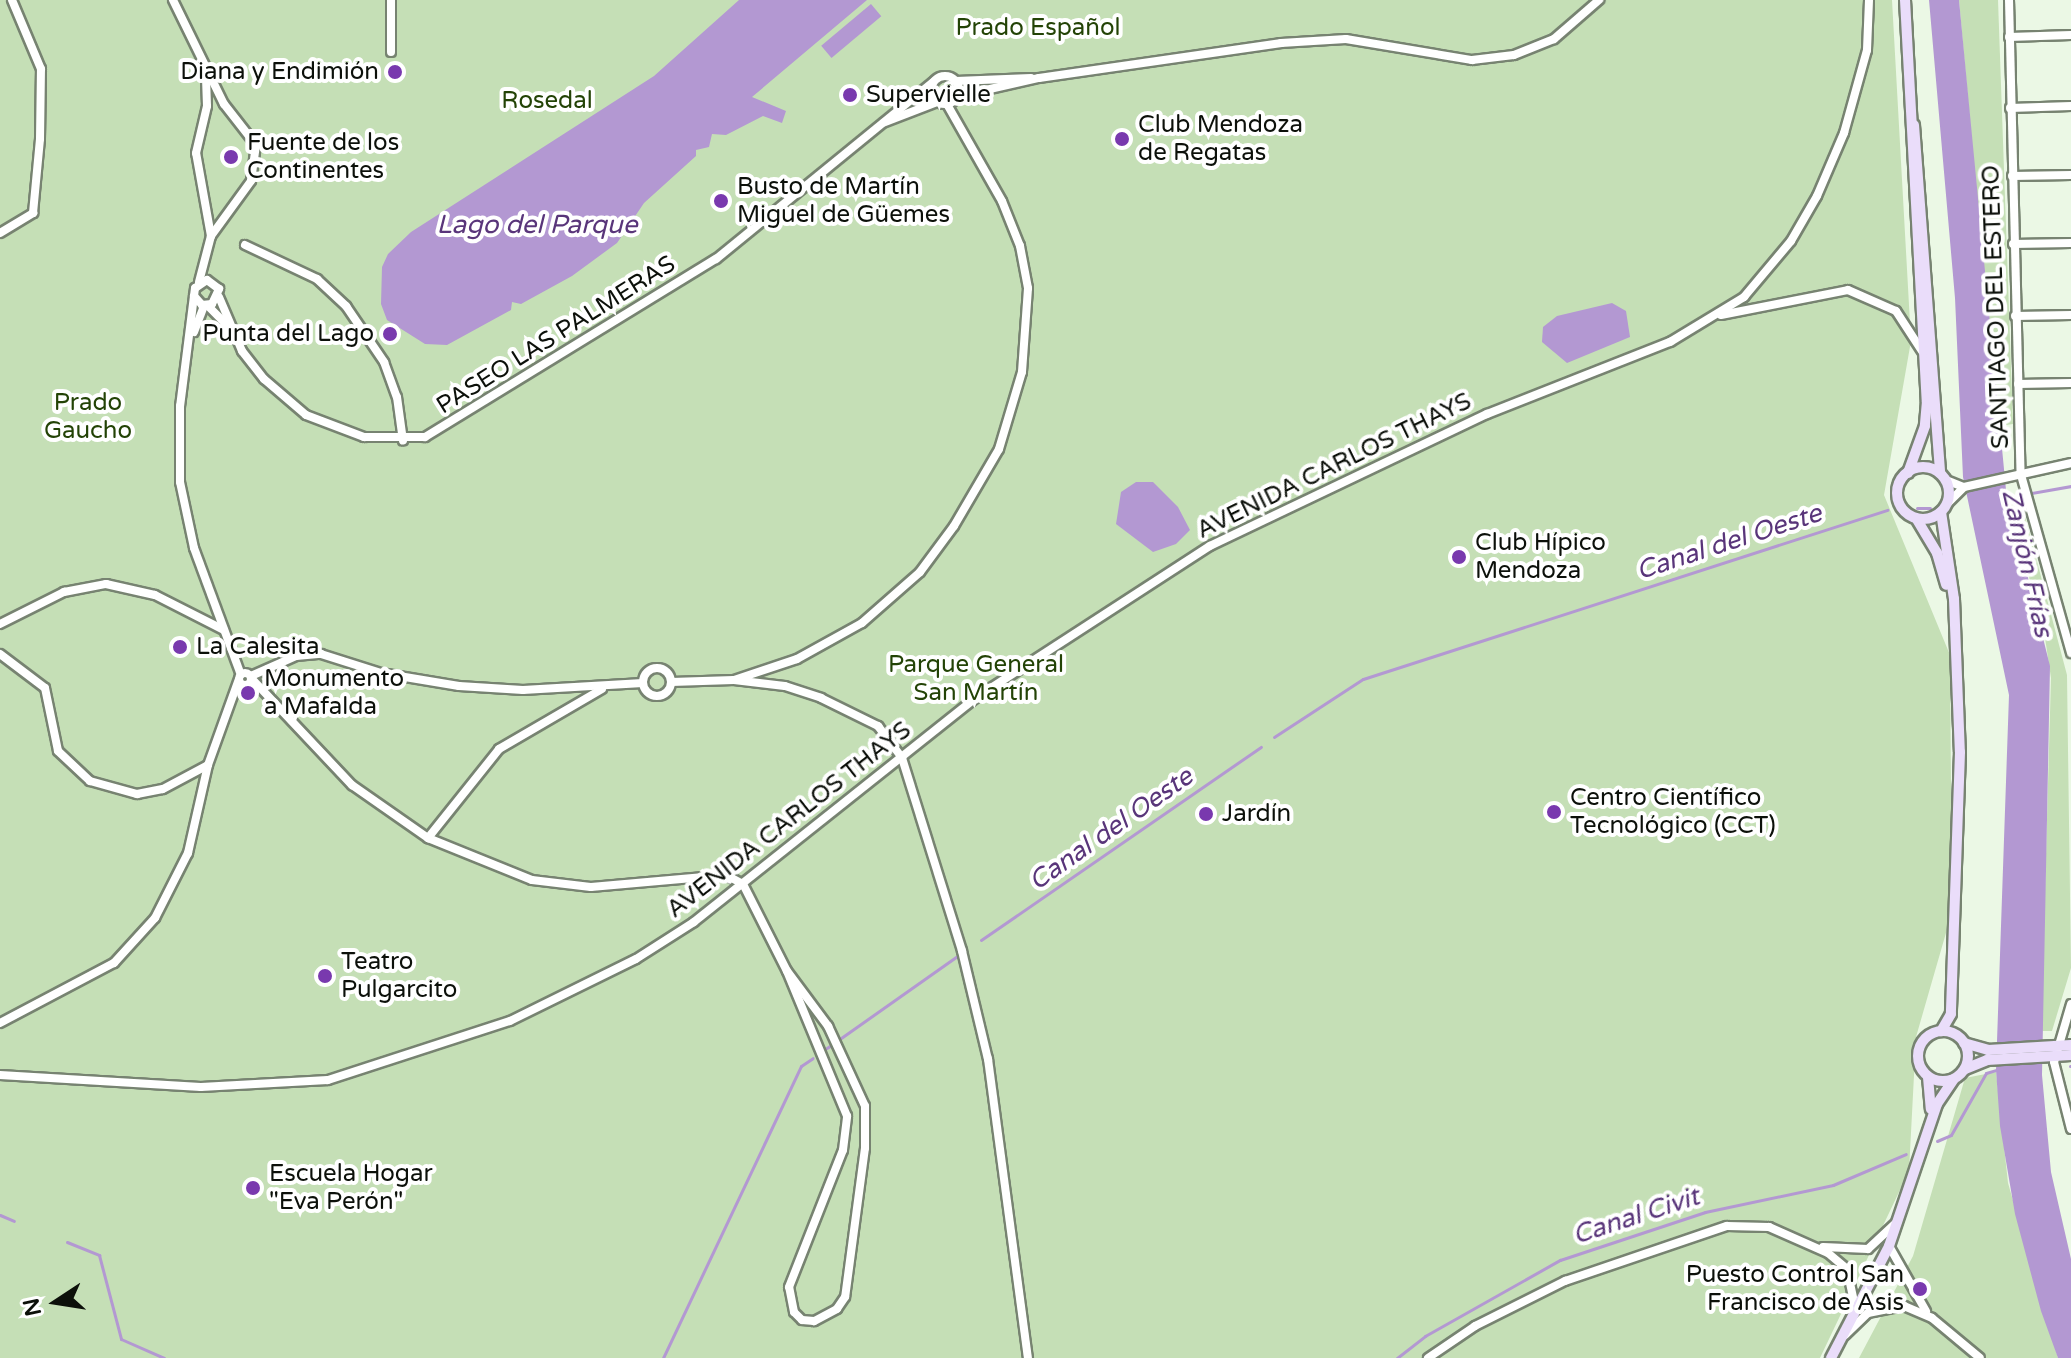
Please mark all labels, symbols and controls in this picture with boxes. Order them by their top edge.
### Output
park label: Prado Español [955,14,1121,42]
place label: Diana y Endimión [180,58,379,86]
marker: Diana y Endimión [386,63,404,81]
place label: Supervielle [866,81,991,109]
marker: Supervielle [841,86,859,104]
park label: Rosedal [501,87,593,115]
place label: Club Mendoza de Regatas [1138,111,1303,167]
place label: Fuente de los Continentes [247,129,399,185]
marker: Club Mendoza de Regatas [1113,130,1131,148]
marker: Fuente de los Continentes [222,148,240,166]
street label: SANTIAGO DEL ESTERO [1977,165,2015,449]
place label: Busto de Martín Miguel de Güemes [737,173,950,229]
marker: Busto de Martín Miguel de Güemes [712,192,730,210]
water label: Lago del Parque [437,209,637,241]
street label: PASEO LAS PALMERAS [431,250,681,420]
place label: Punta del Lago [202,320,374,348]
marker: Punta del Lago [381,325,399,343]
street label: AVENIDA CARLOS THAYS [1192,387,1476,545]
park label: Prado Gaucho [44,389,132,445]
water label: Zanjón Frías [1995,486,2059,640]
water label: Canal del Oeste [1632,497,1826,587]
place label: Club Hípico Mendoza [1475,529,1606,585]
marker: Club Hípico Mendoza [1450,548,1468,566]
place label: La Calesita [196,633,319,661]
marker: La Calesita [171,638,189,656]
park label: Parque General San Martín [888,651,1064,707]
place label: Monumento a Mafalda [264,665,404,721]
marker: Monumento a Mafalda [239,684,257,702]
street label: AVENIDA CARLOS THAYS [661,716,917,924]
water label: Canal del Oeste [1023,761,1199,897]
place label: Centro Científico Tecnológico (CCT) [1570,784,1776,840]
place label: Jardín [1222,800,1291,828]
marker: Centro Científico Tecnológico (CCT) [1545,803,1563,821]
marker: Jardín [1197,805,1215,823]
place label: Teatro Pulgarcito [341,948,457,1004]
marker: Teatro Pulgarcito [316,967,334,985]
place label: Escuela Hogar "Eva Perón" [269,1160,433,1216]
marker: Escuela Hogar "Eva Perón" [244,1179,262,1197]
water label: Canal Civit [1569,1181,1703,1251]
place label: Puesto Control San Francisco de Asis [1686,1261,1904,1317]
north arrow [16,1262,96,1342]
marker: Puesto Control San Francisco de Asis [1911,1280,1929,1298]
text: N [18,1296,47,1318]

